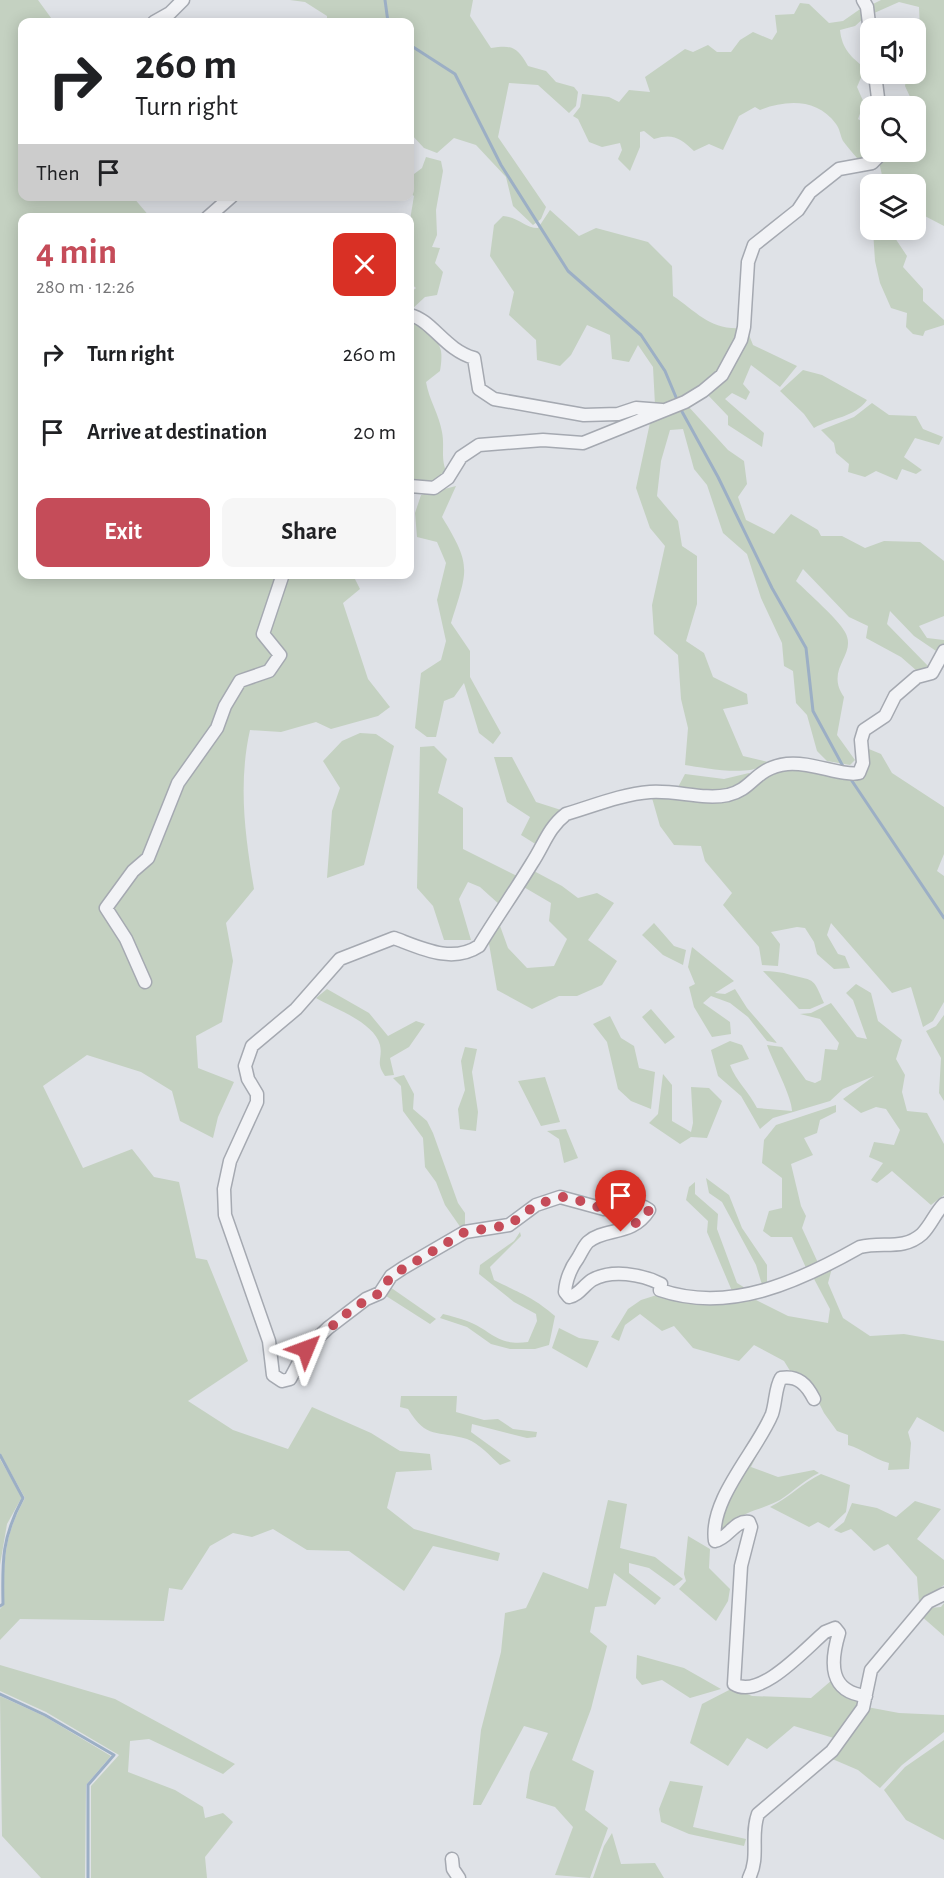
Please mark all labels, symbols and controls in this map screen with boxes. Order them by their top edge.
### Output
map controls [860,18,926,240]
button: sound [860,18,926,84]
icon: right [36,42,114,120]
text: 260 m [135,44,237,86]
text: Turn right [135,93,238,120]
button: search [860,96,926,162]
icon: arrive [92,156,125,189]
text: Then [36,162,80,184]
button: layers [860,174,926,240]
button: close [333,233,396,296]
text: 4 min [36,234,117,270]
text: 280 m · 12:26 [36,277,135,297]
icon: right [36,338,69,371]
text: Turn right [87,343,174,365]
text: 260 m [343,343,396,365]
icon: arrive [36,416,69,449]
text: Arrive at destination [87,421,267,443]
text: 20 m [353,421,396,443]
button: Exit [36,498,210,567]
button: Share [222,498,396,567]
pin [595,1170,646,1232]
icon: arrive [604,1179,637,1212]
position arrow [274,1317,338,1381]

